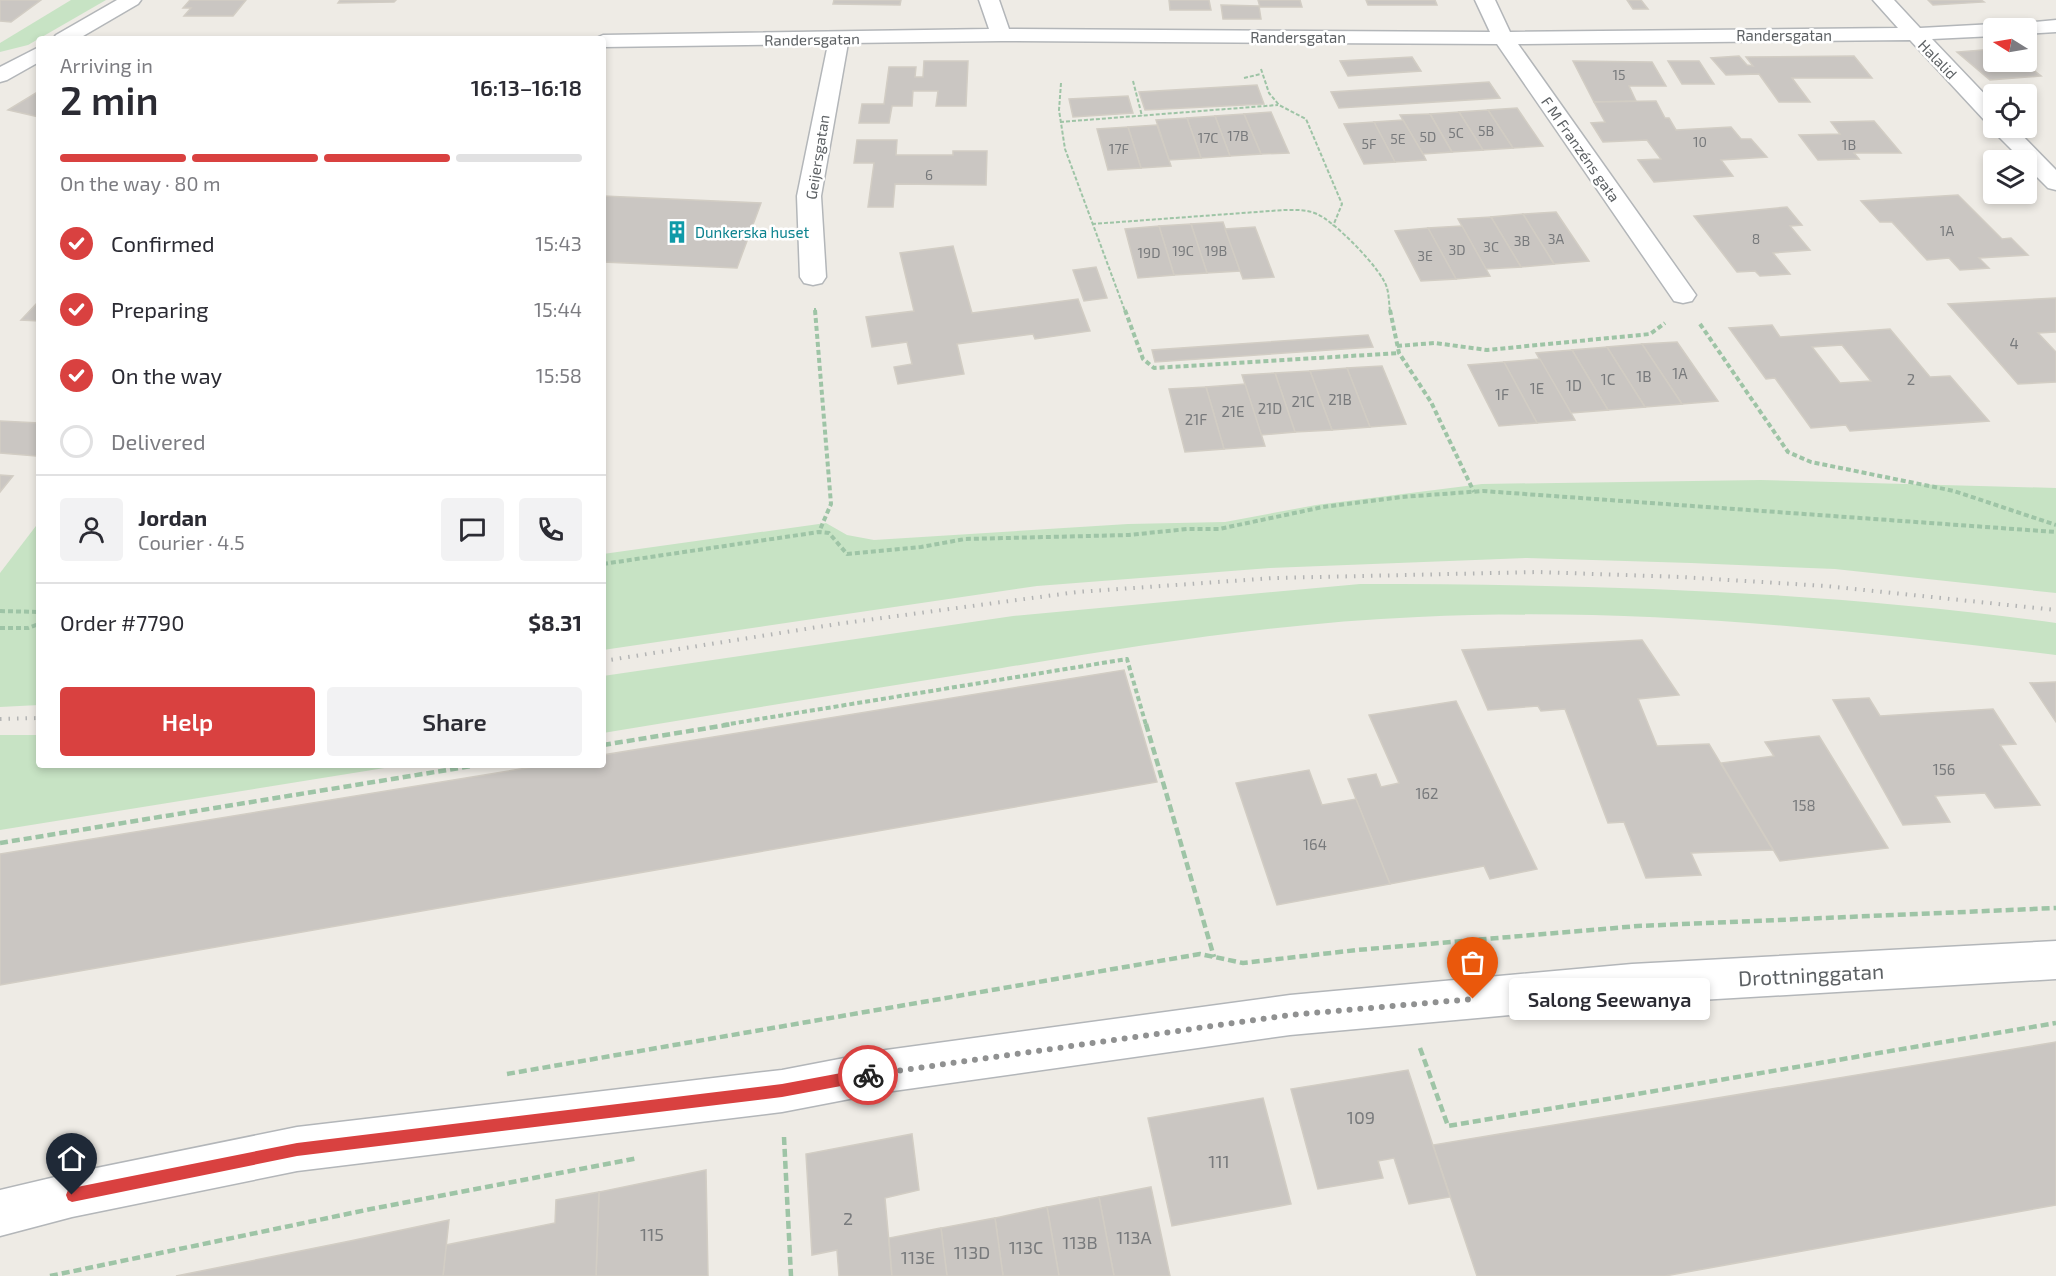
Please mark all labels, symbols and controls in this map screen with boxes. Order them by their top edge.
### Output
north arrow [1983,18,2037,72]
map controls [1983,18,2037,204]
street label: Randersgatan [1736,26,1832,44]
street label: Randersgatan [1250,28,1346,46]
street label: Randersgatan [764,29,860,49]
street label: Halalid [1915,36,1961,82]
text: Arriving in [60,53,153,77]
house number: 15 [1612,66,1626,83]
text: 16:13–16:18 [471,74,582,100]
text: 2 min [60,76,159,123]
button: locate [1983,84,2037,138]
street label: F M Franzéns gata [1538,93,1624,205]
street label: Geijersgatan [801,113,834,201]
house number: 5B [1478,122,1494,139]
house number: 5C [1448,124,1464,141]
house number: 17B [1227,127,1249,144]
house number: 5D [1420,128,1436,145]
house number: 17C [1198,129,1218,146]
house number: 5E [1390,130,1406,147]
house number: 10 [1693,133,1707,150]
house number: 5F [1361,135,1377,152]
house number: 1B [1842,136,1856,153]
house number: 17F [1109,140,1130,157]
button: layers [1983,150,2037,204]
house number: 6 [925,166,933,183]
text: On the way · 80 m [60,171,220,195]
building icon: Dunkerska huset [664,219,690,245]
house number: 1A [1940,222,1954,239]
place label: Dunkerska huset [695,223,809,241]
icon: check [60,227,93,260]
text: Confirmed [111,230,215,256]
house number: 3A [1548,230,1565,247]
house number: 8 [1752,230,1760,247]
text: 15:43 [535,231,582,255]
house number: 3B [1514,232,1530,249]
house number: 3C [1483,238,1499,255]
house number: 3D [1448,241,1466,258]
house number: 19C [1172,242,1194,259]
house number: 19B [1205,242,1227,259]
house number: 19D [1138,244,1160,261]
house number: 3E [1417,247,1433,264]
icon: check [60,293,93,326]
text: Preparing [111,296,209,322]
text: 15:44 [534,297,582,321]
house number: 4 [2009,334,2019,352]
icon: check [60,359,93,392]
text: On the way [111,362,222,388]
text: 15:58 [536,363,582,387]
house number: 1A [1672,364,1688,382]
house number: 1B [1636,367,1652,385]
house number: 1C [1601,370,1616,388]
house number: 2 [1907,370,1915,388]
house number: 1D [1566,376,1582,394]
house number: 1E [1530,379,1544,397]
house number: 1F [1495,385,1509,403]
house number: 21B [1328,390,1352,408]
house number: 21C [1292,392,1315,410]
house number: 21D [1258,399,1282,417]
house number: 21E [1222,402,1244,420]
house number: 21F [1185,410,1207,428]
text: Delivered [111,428,206,454]
button: person [60,498,123,561]
button: chat [441,498,504,561]
button: phone [519,498,582,561]
text: Jordan [138,504,207,530]
text: Courier · 4.5 [138,530,245,554]
text: Order #7790 [60,609,184,635]
text: $8.31 [528,609,582,635]
button: Help [60,687,315,756]
button: Share [327,687,582,756]
house number: 156 [1933,760,1955,778]
house number: 162 [1416,784,1438,802]
house number: 158 [1792,796,1816,814]
house number: 164 [1303,835,1327,853]
pin [1447,937,1498,999]
icon: bag [1456,946,1489,979]
street label: Drottninggatan [1737,958,1885,990]
callout: Salong Seewanya [1509,978,1710,1020]
text: Salong Seewanya [1528,987,1691,1011]
courier [838,1045,898,1105]
icon: bike [852,1059,885,1092]
house number: 109 [1347,1106,1375,1128]
pin [46,1133,97,1195]
icon: home [55,1142,88,1175]
house number: 111 [1208,1150,1230,1172]
house number: 2 [843,1207,853,1229]
house number: 115 [640,1223,664,1245]
house number: 113A [1116,1226,1153,1248]
house number: 113B [1062,1231,1098,1253]
house number: 113C [1009,1236,1043,1258]
house number: 113D [954,1241,990,1263]
house number: 113E [901,1246,935,1268]

